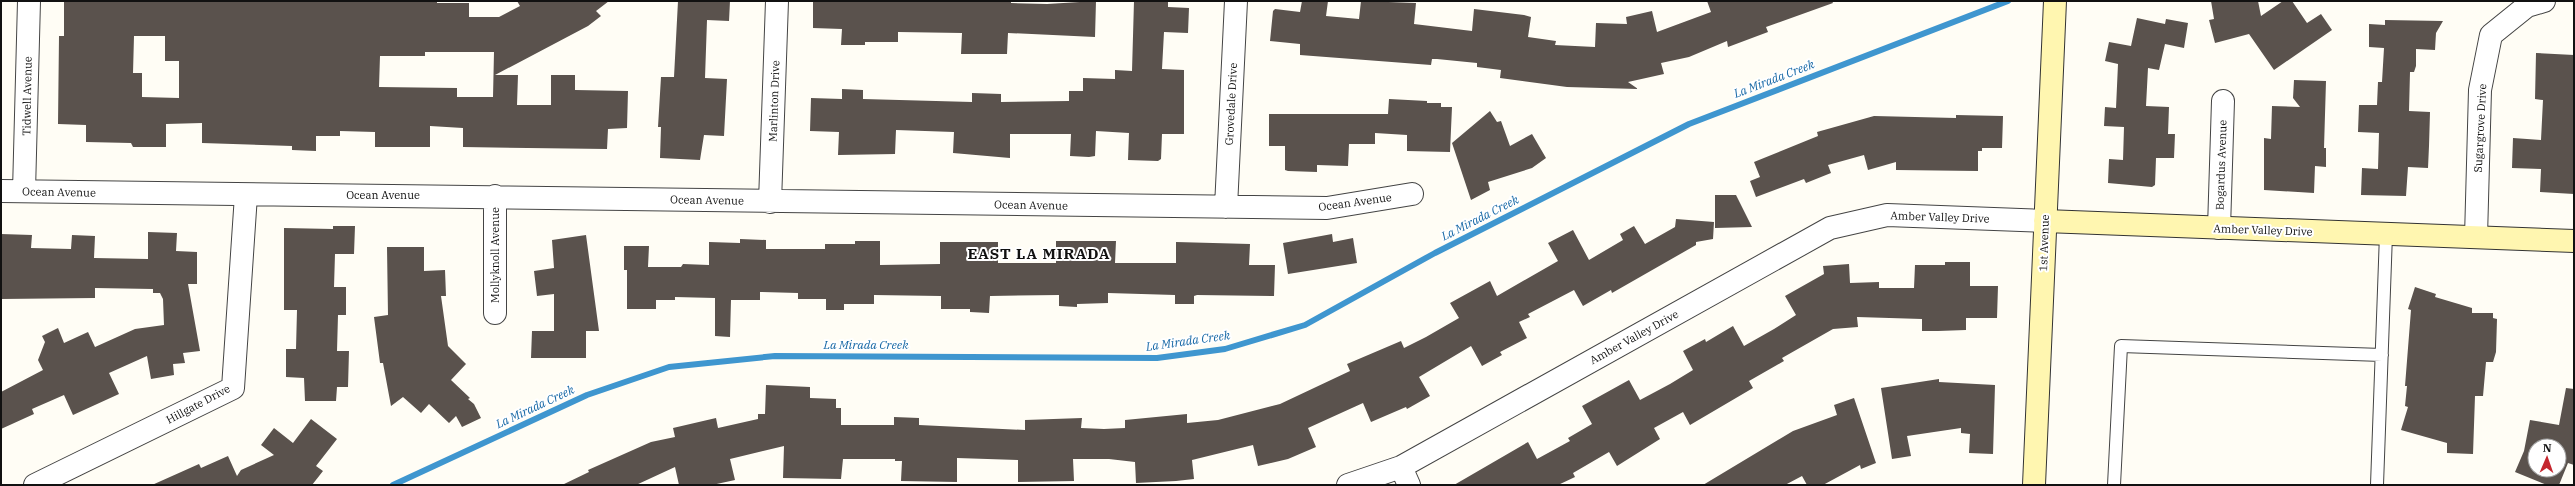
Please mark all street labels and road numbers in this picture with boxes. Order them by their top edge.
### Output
street label: Tidwell Avenue [19,56,35,136]
street label: Marlinton Drive [766,60,782,142]
street label: Grovedale Drive [1222,62,1240,146]
street label: Sugargrove Drive [2471,83,2489,173]
street label: Bogardus Avenue [2212,119,2230,210]
street label: Ocean Avenue [22,184,96,200]
street label: Ocean Avenue [346,188,420,202]
street label: Ocean Avenue [1318,190,1393,214]
street label: Ocean Avenue [670,192,744,208]
street label: Ocean Avenue [994,197,1068,213]
street label: Mollyknoll Avenue [488,207,502,303]
street label: Amber Valley Drive [1890,208,1990,226]
street label: 1st Avenue [2036,214,2052,272]
street label: Amber Valley Drive [2213,221,2313,239]
street label: Amber Valley Drive [1587,307,1681,367]
street label: Hillgate Drive [164,381,233,427]

